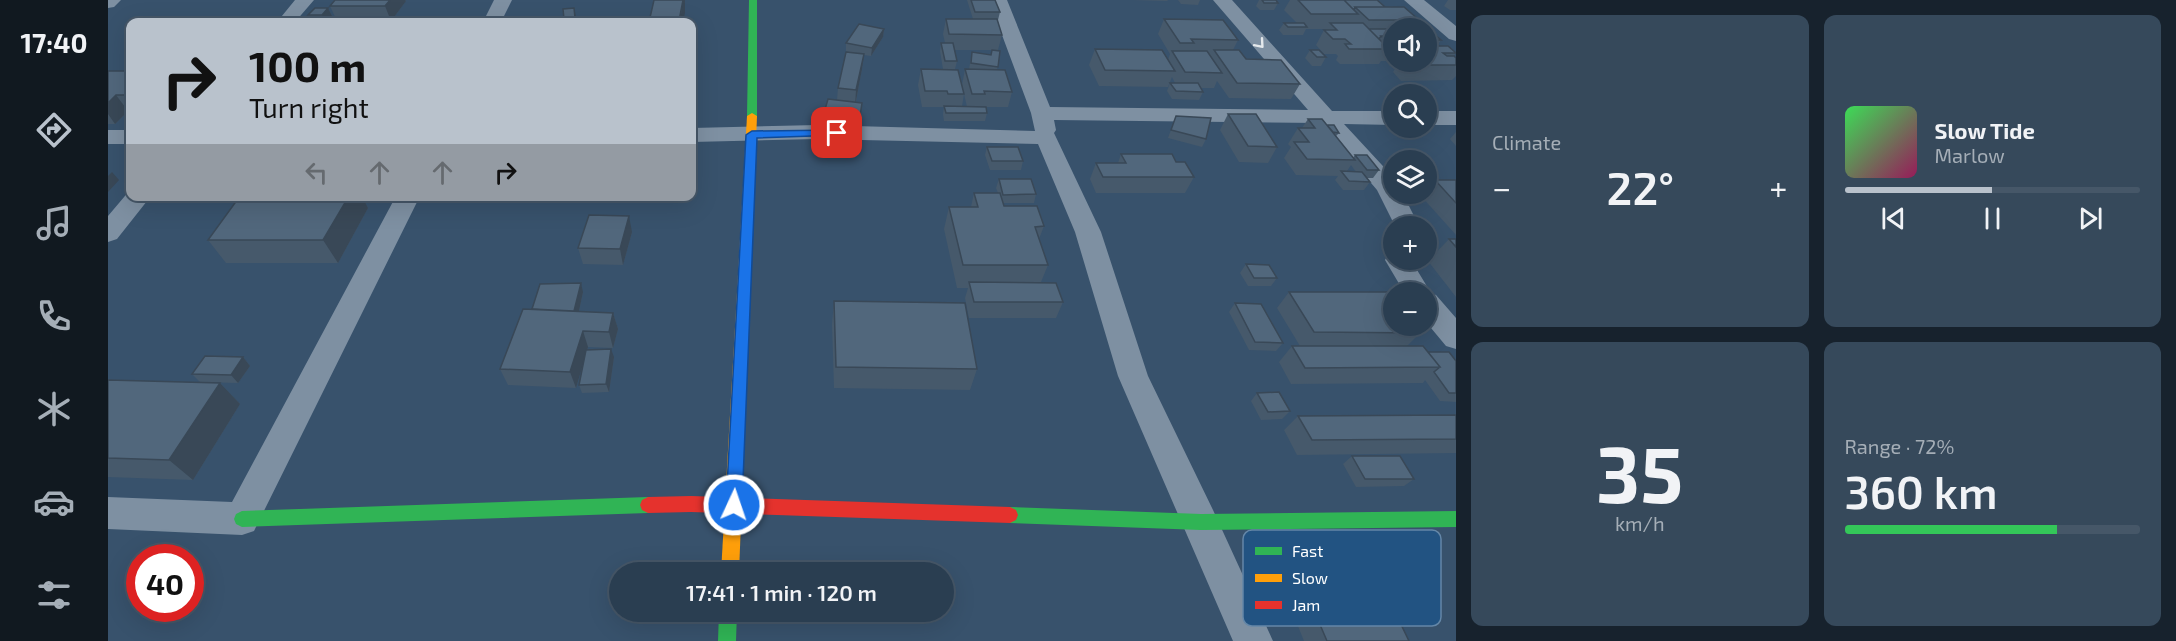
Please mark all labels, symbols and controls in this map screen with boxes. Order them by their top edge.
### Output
map controls [1383,18,1437,336]
button: sound [1383,18,1437,72]
text: 17:40 [20,26,88,58]
one-way arrow [1253,37,1264,48]
text: 100 m [249,40,366,90]
icon: right [150,42,228,120]
button: search [1383,84,1437,138]
text: Turn right [249,91,369,123]
pin [811,107,862,158]
icon: directions [33,109,75,151]
icon: arrive [820,116,853,149]
text: Slow Tide [1935,117,2035,143]
text: Climate [1492,130,1561,154]
text: Marlow [1935,143,2005,167]
button: layers [1383,150,1437,204]
icon: left [300,156,333,189]
icon: ahead [363,156,396,189]
icon: ahead [426,156,459,189]
icon: right [489,156,522,189]
text: 22° [1607,160,1674,214]
text: − [1492,167,1511,207]
text: + [1769,167,1787,207]
icon: music [33,202,75,244]
icon: previous [1877,202,1910,235]
icon: pause [1976,202,2009,235]
icon: next [2074,202,2107,235]
button: + [1383,216,1437,270]
button: − [1383,282,1437,336]
icon: phone [33,295,75,337]
icon: climate [33,388,75,430]
text: 35 [1596,425,1683,519]
text: Range · 72% [1845,434,1954,458]
text: 360 km [1845,464,1997,518]
position arrow [702,473,766,537]
icon: car [33,481,75,523]
text: km/h [1615,511,1665,535]
legend [1243,530,1441,626]
text: Fast [1292,541,1323,560]
speed limit sign: 40 [126,544,204,622]
text: Slow [1292,568,1328,587]
icon: filters [33,574,75,616]
text: 17:41 · 1 min · 120 m [686,579,877,605]
text: Jam [1292,595,1320,614]

